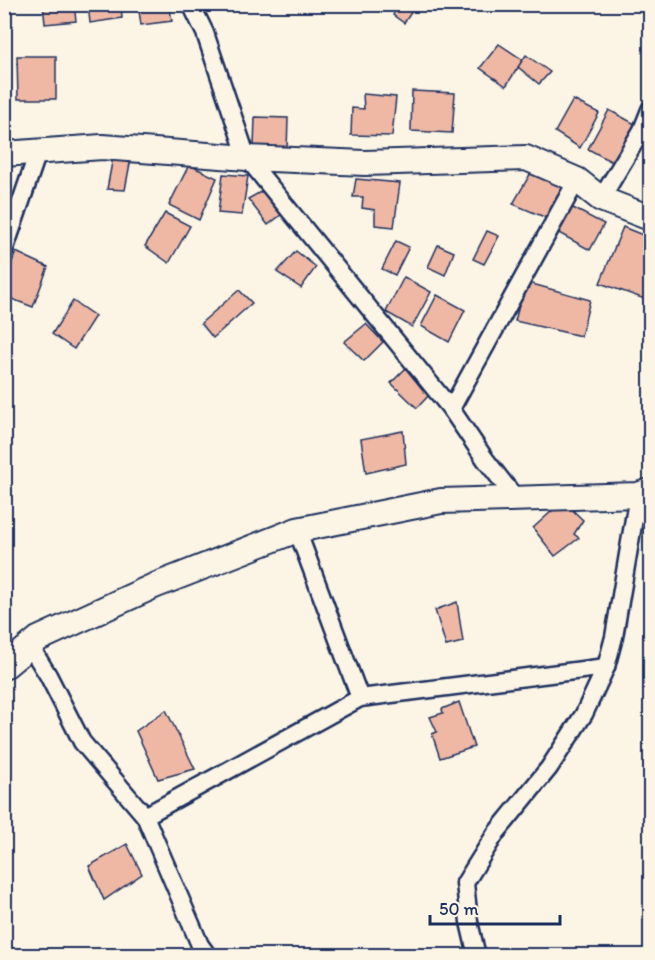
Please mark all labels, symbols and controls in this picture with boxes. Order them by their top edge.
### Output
scale bar [430,888,560,926]
text: 50 m [439,898,479,920]

